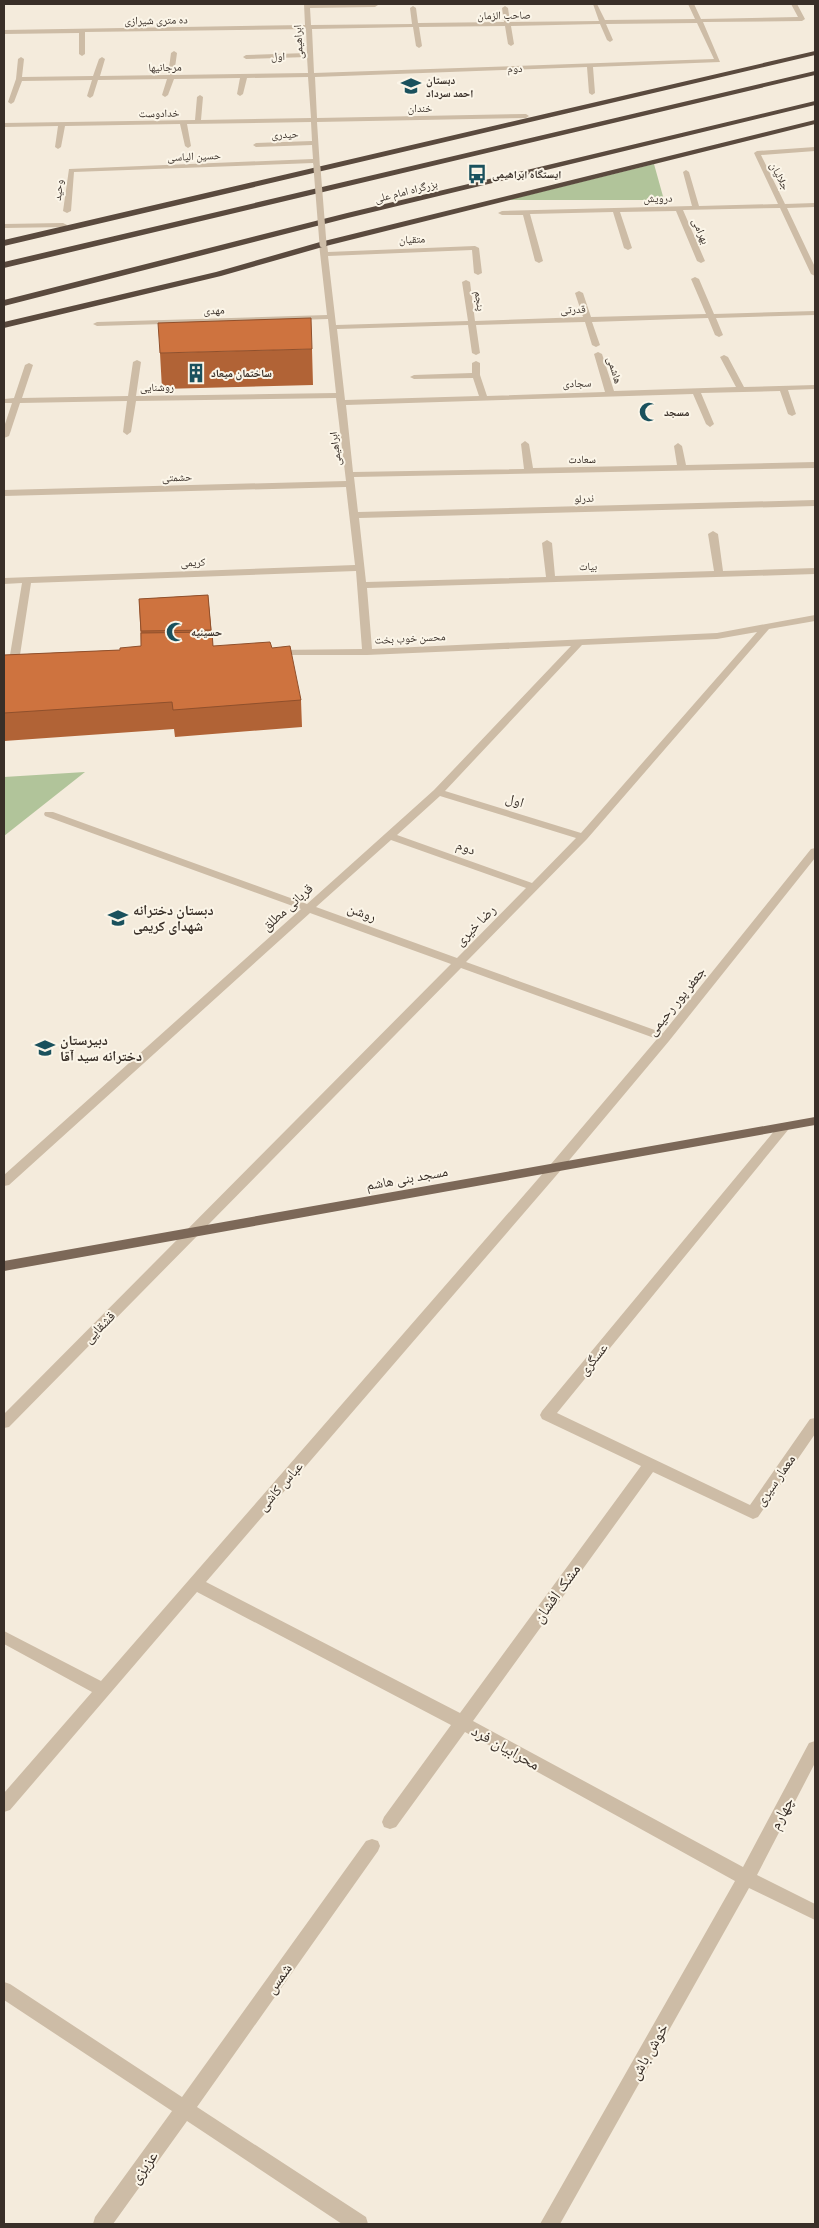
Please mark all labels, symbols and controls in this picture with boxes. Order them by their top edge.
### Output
street label: صاحب الزمان [477,8,531,22]
street label: ده متری شیرازی [124,12,188,28]
street label: ابراهیمی [290,24,306,60]
street label: اول [271,49,285,63]
street label: مرجانیها [148,60,182,74]
street label: دوم [507,61,523,75]
place label: دبستان احمد سرداد [426,73,473,100]
school or university icon: دبستان احمد سرداد [400,75,422,97]
street label: خندان [408,101,432,115]
street label: خدادوست [138,106,180,120]
street label: حیدری [271,127,299,141]
street label: حسین الیاسی [167,148,221,164]
street label: جلالیان [767,160,793,192]
bus stop icon: ایستگاه ابراهیمی [466,163,488,185]
place label: ایستگاه ابراهیمی [492,167,561,182]
street label: بزرگراه امام علی [373,176,439,206]
street label: وحید [50,179,66,201]
street label: درویش [643,191,673,205]
street label: بهرامی [689,216,713,246]
street label: متقیان [399,232,425,246]
street label: پنجم [471,290,488,312]
street label: قدرتی [560,302,586,316]
street label: مهدی [203,303,225,317]
street label: هاشمی [604,355,626,386]
building icon: ساختمان میعاد [185,362,207,384]
place label: ساختمان میعاد [211,366,272,381]
street label: سجادی [562,376,592,390]
street label: روشنایی [140,380,174,394]
mosque icon: مسجد [638,401,660,423]
place label: مسجد [664,405,689,419]
street label: ابراهیمی [326,431,344,467]
street label: سعادت [568,452,596,466]
street label: حشمتی [162,469,192,485]
street label: ندرلو [574,491,594,505]
street label: کریمی [180,555,206,569]
street label: بیات [579,559,597,573]
mosque icon: حسینیه [165,621,187,643]
place label: حسینیه [191,625,222,639]
street label: محسن خوب بخت [374,629,446,647]
street label: اول [504,789,526,811]
street label: دوم [454,835,478,860]
street label: قربانی مطلق [258,879,317,936]
street label: روشن [345,899,379,925]
street label: رضا خیری [450,900,500,950]
place label: دبستان دخترانه شهدای کریمی [133,901,213,935]
school or university icon: دبستان دخترانه شهدای کریمی [107,907,129,929]
street label: جعفر پور رحیمی [643,963,709,1039]
place label: دبیرستان دخترانه سید آقا [60,1031,142,1065]
school or university icon: دبیرستان دخترانه سید آقا [34,1037,56,1059]
street label: مسجد بنی هاشم [365,1162,449,1195]
street label: قشقایی [79,1307,119,1347]
street label: عسگری [574,1339,612,1379]
street label: معمار سیری [751,1451,799,1509]
street label: عباس کاشی [253,1457,307,1515]
street label: مشک افشان [529,1560,585,1627]
street label: محرابیان فرد [468,1721,543,1775]
street label: چهارم [765,1794,799,1833]
street label: شمس [261,1959,297,1998]
street label: خوش باش [625,2020,673,2083]
street label: عزیزی [125,2147,163,2188]

